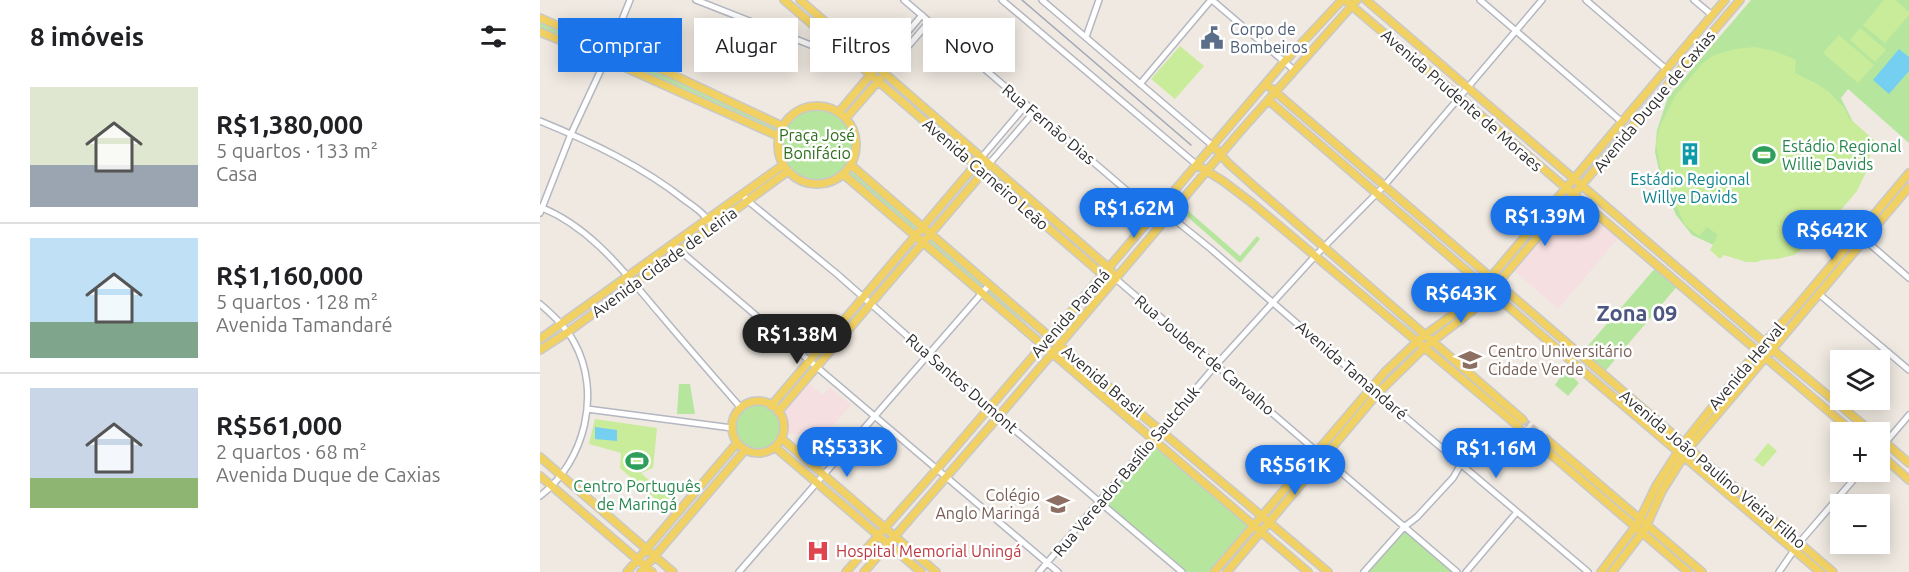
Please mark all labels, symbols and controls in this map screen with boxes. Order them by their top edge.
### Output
chip: Comprar [558,18,682,72]
chip: Alugar [694,18,798,72]
chip: Filtros [810,18,911,72]
chip: Novo [923,18,1015,72]
icon: filters [477,20,510,53]
place label: Corpo de Bombeiros [1230,20,1308,56]
text: 8 imóveis [30,22,144,51]
public building icon: Corpo de Bombeiros [1199,25,1225,51]
street label: Avenida Prudente de Moraes [1378,25,1546,175]
street label: Avenida Duque de Caxias [1589,26,1719,176]
street label: Rua Fernão Dias [999,80,1099,168]
text: R$1,380,000 [216,110,363,139]
icon: home [78,111,150,183]
street label: Avenida Carneiro Leão [919,114,1053,234]
park label: Praça José Bonifácio [779,126,855,162]
place label: Estádio Regional Willie Davids [1782,137,1901,173]
text: 5 quartos · 133 m² [216,139,378,162]
building icon: Estádio Regional Willye Davids [1677,141,1703,167]
sports icon: Estádio Regional Willie Davids [1751,142,1777,168]
text: Casa [216,162,258,185]
place label: Estádio Regional Willye Davids [1630,170,1750,206]
pin: R$1.62M [1079,188,1189,239]
text: R$1.62M [1094,196,1174,219]
pin: R$1.39M [1490,196,1600,247]
street label: Avenida Cidade de Leiria [588,203,740,321]
text: R$1.39M [1505,204,1585,227]
pin: R$642K [1783,210,1881,261]
text: R$642K [1796,218,1868,241]
text: R$1,160,000 [216,261,363,290]
icon: home [78,262,150,334]
street label: Avenida Paraná [1027,265,1113,361]
pin: R$643K [1412,273,1510,324]
text: R$643K [1425,281,1497,304]
text: 5 quartos · 128 m² [216,290,378,313]
street label: Rua Joubert de Carvalho [1132,291,1278,419]
district label: Zona 09 [1596,300,1678,325]
text: Avenida Tamandaré [216,313,393,336]
pin: R$1.38M [742,314,852,365]
street label: Avenida Tamandaré [1293,317,1411,423]
street label: Avenida Herval [1704,319,1788,413]
text: R$1.38M [757,322,837,345]
street label: Rua Santos Dumont [903,330,1022,437]
street label: Avenida Brasil [1059,342,1147,420]
place label: Centro Universitário Cidade Verde [1488,342,1632,378]
school or university icon: Centro Universitário Cidade Verde [1457,347,1483,373]
map controls [1830,350,1890,554]
button: layers [1830,350,1890,410]
street label: Rua Vereador Basílio Sautchuk [1049,382,1203,560]
street label: Avenida João Paulino Vieira Filho [1617,386,1809,552]
text: R$561,000 [216,411,342,440]
icon: home [78,412,150,484]
button: + [1830,422,1890,482]
pin: R$533K [798,427,896,478]
pin: R$1.16M [1441,428,1551,479]
text: R$533K [811,435,883,458]
text: R$1.16M [1456,436,1536,459]
text: 2 quartos · 68 m² [216,440,367,463]
pin: R$561K [1246,445,1344,496]
sports icon: Centro Português de Maringá [624,448,650,474]
text: R$561K [1259,453,1331,476]
text: Avenida Duque de Caxias [216,463,440,486]
place label: Centro Português de Maringá [573,477,701,513]
place label: Colégio Anglo Maringá [935,486,1040,522]
school or university icon: Colégio Anglo Maringá [1045,491,1071,517]
button: − [1830,494,1890,554]
hospital icon: Hospital Memorial Uningá [805,538,831,564]
place label: Hospital Memorial Uningá [836,542,1022,560]

